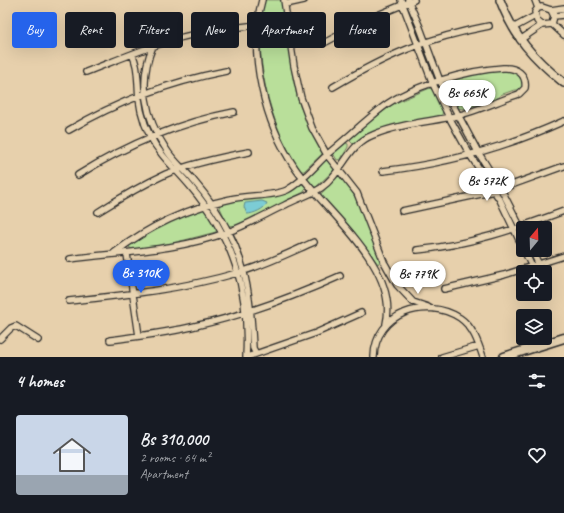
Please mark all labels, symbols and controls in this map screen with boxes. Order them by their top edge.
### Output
chip: Buy [12,12,57,48]
chip: Rent [65,12,116,48]
chip: Filters [124,12,183,48]
chip: New [191,12,239,48]
chip: Apartment [247,12,326,48]
chip: House [334,12,390,48]
pin: Bs 665K [430,80,504,114]
text: Bs 665K [448,85,487,101]
pin: Bs 572K [450,168,524,202]
text: Bs 572K [468,173,506,189]
north arrow [516,221,552,257]
map controls [516,221,552,345]
pin: Bs 310K [104,260,178,294]
pin: Bs 779K [381,261,455,295]
text: Bs 310K [122,265,160,281]
button: locate [516,265,552,301]
text: Bs 779K [399,266,437,282]
button: layers [516,309,552,345]
icon: filters [526,370,548,392]
text: 4 homes [16,371,64,392]
text: Bs 310,000 [140,429,208,450]
icon: home [48,431,96,479]
icon: heart [526,444,548,466]
text: 2 rooms · 64 m² [140,450,210,466]
text: Apartment [140,466,188,482]

